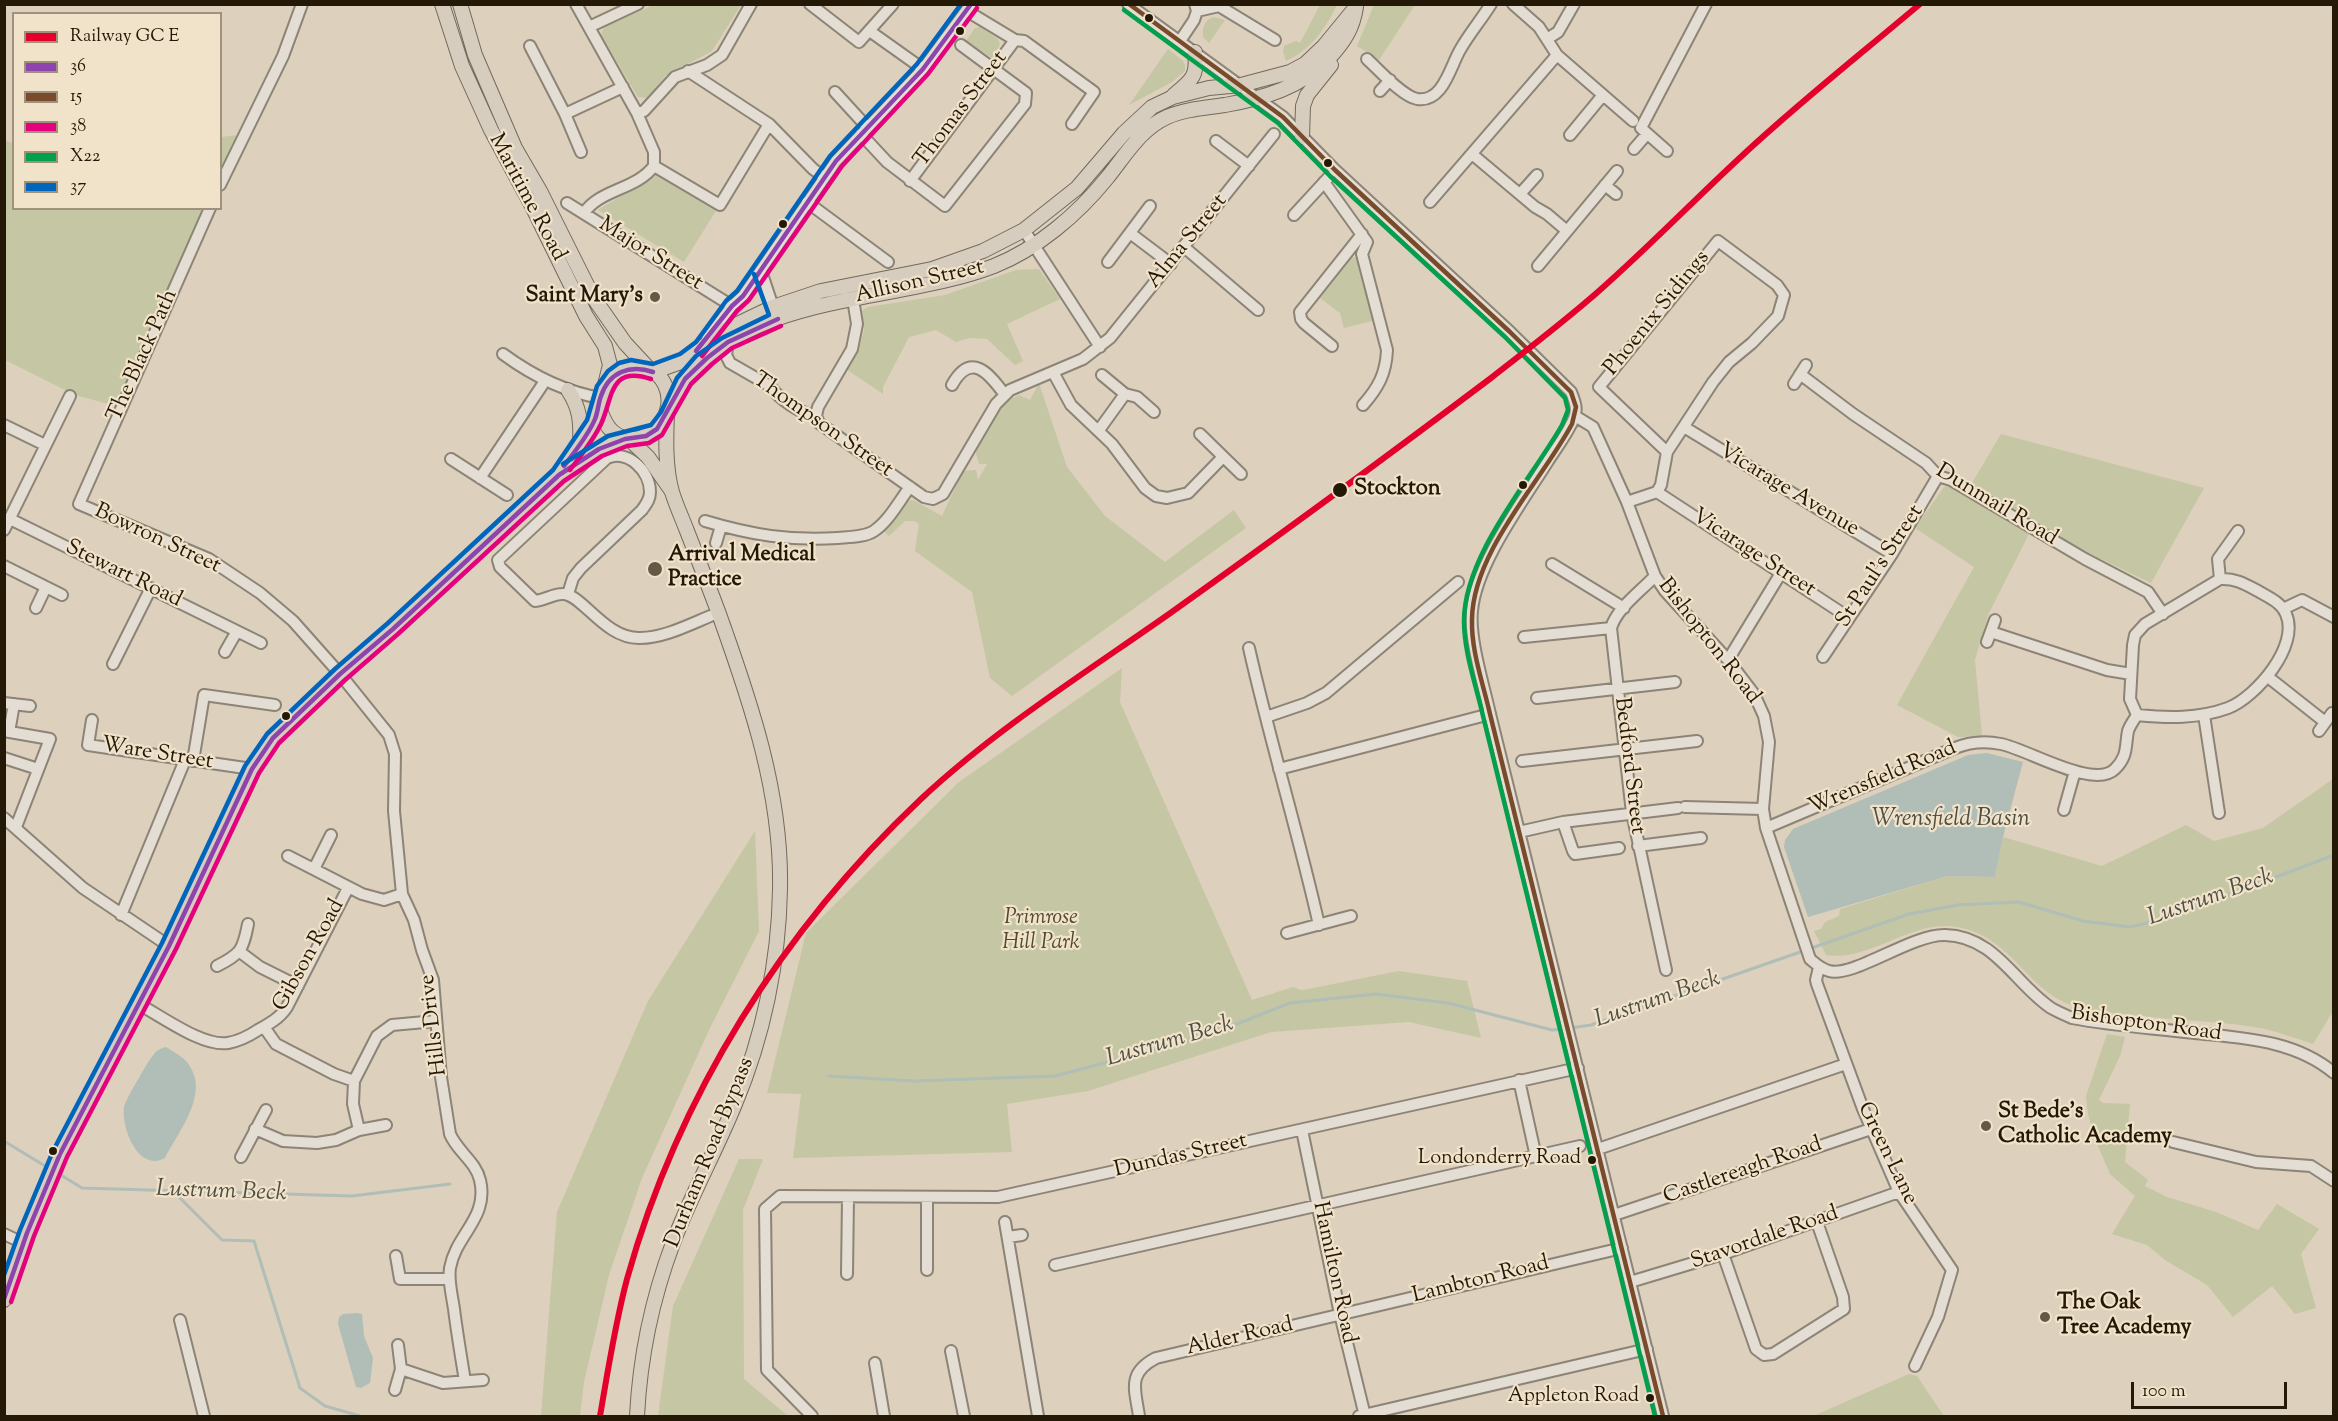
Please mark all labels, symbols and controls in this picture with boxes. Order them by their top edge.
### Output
legend [12,12,222,210]
unlabelled marker [1143,12,1155,24]
text: Railway GC E [70,24,179,50]
unlabelled marker [954,25,966,37]
street label: Thomas Street [910,47,1014,173]
text: 36 [70,54,86,80]
text: 15 [70,84,82,110]
text: 38 [70,114,86,140]
street label: Maritime Road [481,130,571,266]
text: X22 [70,144,100,170]
unlabelled marker [1322,157,1334,169]
text: 37 [70,174,86,200]
street label: Alma Street [1142,189,1234,295]
street label: Major Street [593,213,707,297]
unlabelled marker [777,218,789,230]
street label: Phoenix Sidings [1599,246,1717,382]
street label: Allison Street [853,255,987,311]
place label: Saint Mary's [525,284,643,310]
street label: The Black Path [103,286,185,426]
marker: Saint Mary's [648,290,662,304]
street label: Thompson Street [747,368,897,484]
street label: Vicarage Avenue [1713,439,1863,543]
street label: Dunmail Road [1930,459,2062,553]
place label: Stockton [1354,477,1441,503]
unlabelled marker [1517,479,1529,491]
marker: Stockton [1331,481,1349,499]
street label: Bowron Street [90,499,224,581]
street label: St Paul's Street [1831,501,1931,633]
street label: Vicarage Street [1686,504,1820,604]
street label: Stewart Road [60,535,186,615]
place label: Arrival Medical Practice [668,543,815,594]
marker: Arrival Medical Practice [646,560,664,578]
street label: Bishopton Road [1651,574,1765,710]
street label: Bedford Street [1606,696,1650,836]
unlabelled marker [280,710,292,722]
street label: Ware Street [99,733,215,777]
street label: Wrensfield Road [1805,736,1961,822]
water label: Wrensfield Basin [1872,807,2030,835]
water label: Lustrum Beck [2144,864,2278,934]
street label: Gibson Road [268,895,352,1017]
park label: Primrose Hill Park [1002,906,1080,957]
water label: Lustrum Beck [1591,966,1725,1036]
street label: Hills Drive [416,973,454,1077]
street label: Bishopton Road [2069,1001,2223,1049]
water label: Lustrum Beck [1103,1011,1237,1075]
street label: Durham Road Bypass [661,1054,761,1252]
street label: Green Lane [1850,1098,1922,1210]
place label: St Bede's Catholic Academy [1998,1100,2172,1152]
marker: St Bede's Catholic Academy [1979,1119,1993,1133]
street label: Dundas Street [1112,1129,1250,1185]
street label: Castlereagh Road [1660,1132,1826,1212]
unlabelled marker [47,1145,59,1157]
place label: Londonderry Road [1418,1148,1581,1172]
marker: Londonderry Road [1586,1154,1598,1166]
water label: Lustrum Beck [155,1176,287,1210]
street label: Hamilton Road [1305,1200,1361,1346]
street label: Stavordale Road [1688,1201,1842,1277]
street label: Lambton Road [1410,1251,1552,1311]
place label: The Oak Tree Academy [2057,1291,2191,1342]
marker: The Oak Tree Academy [2038,1310,2052,1324]
street label: Alder Road [1184,1313,1296,1363]
scale bar [2134,1370,2290,1408]
text: 100 m [2142,1379,2186,1405]
place label: Appleton Road [1508,1386,1639,1410]
marker: Appleton Road [1644,1392,1656,1404]

